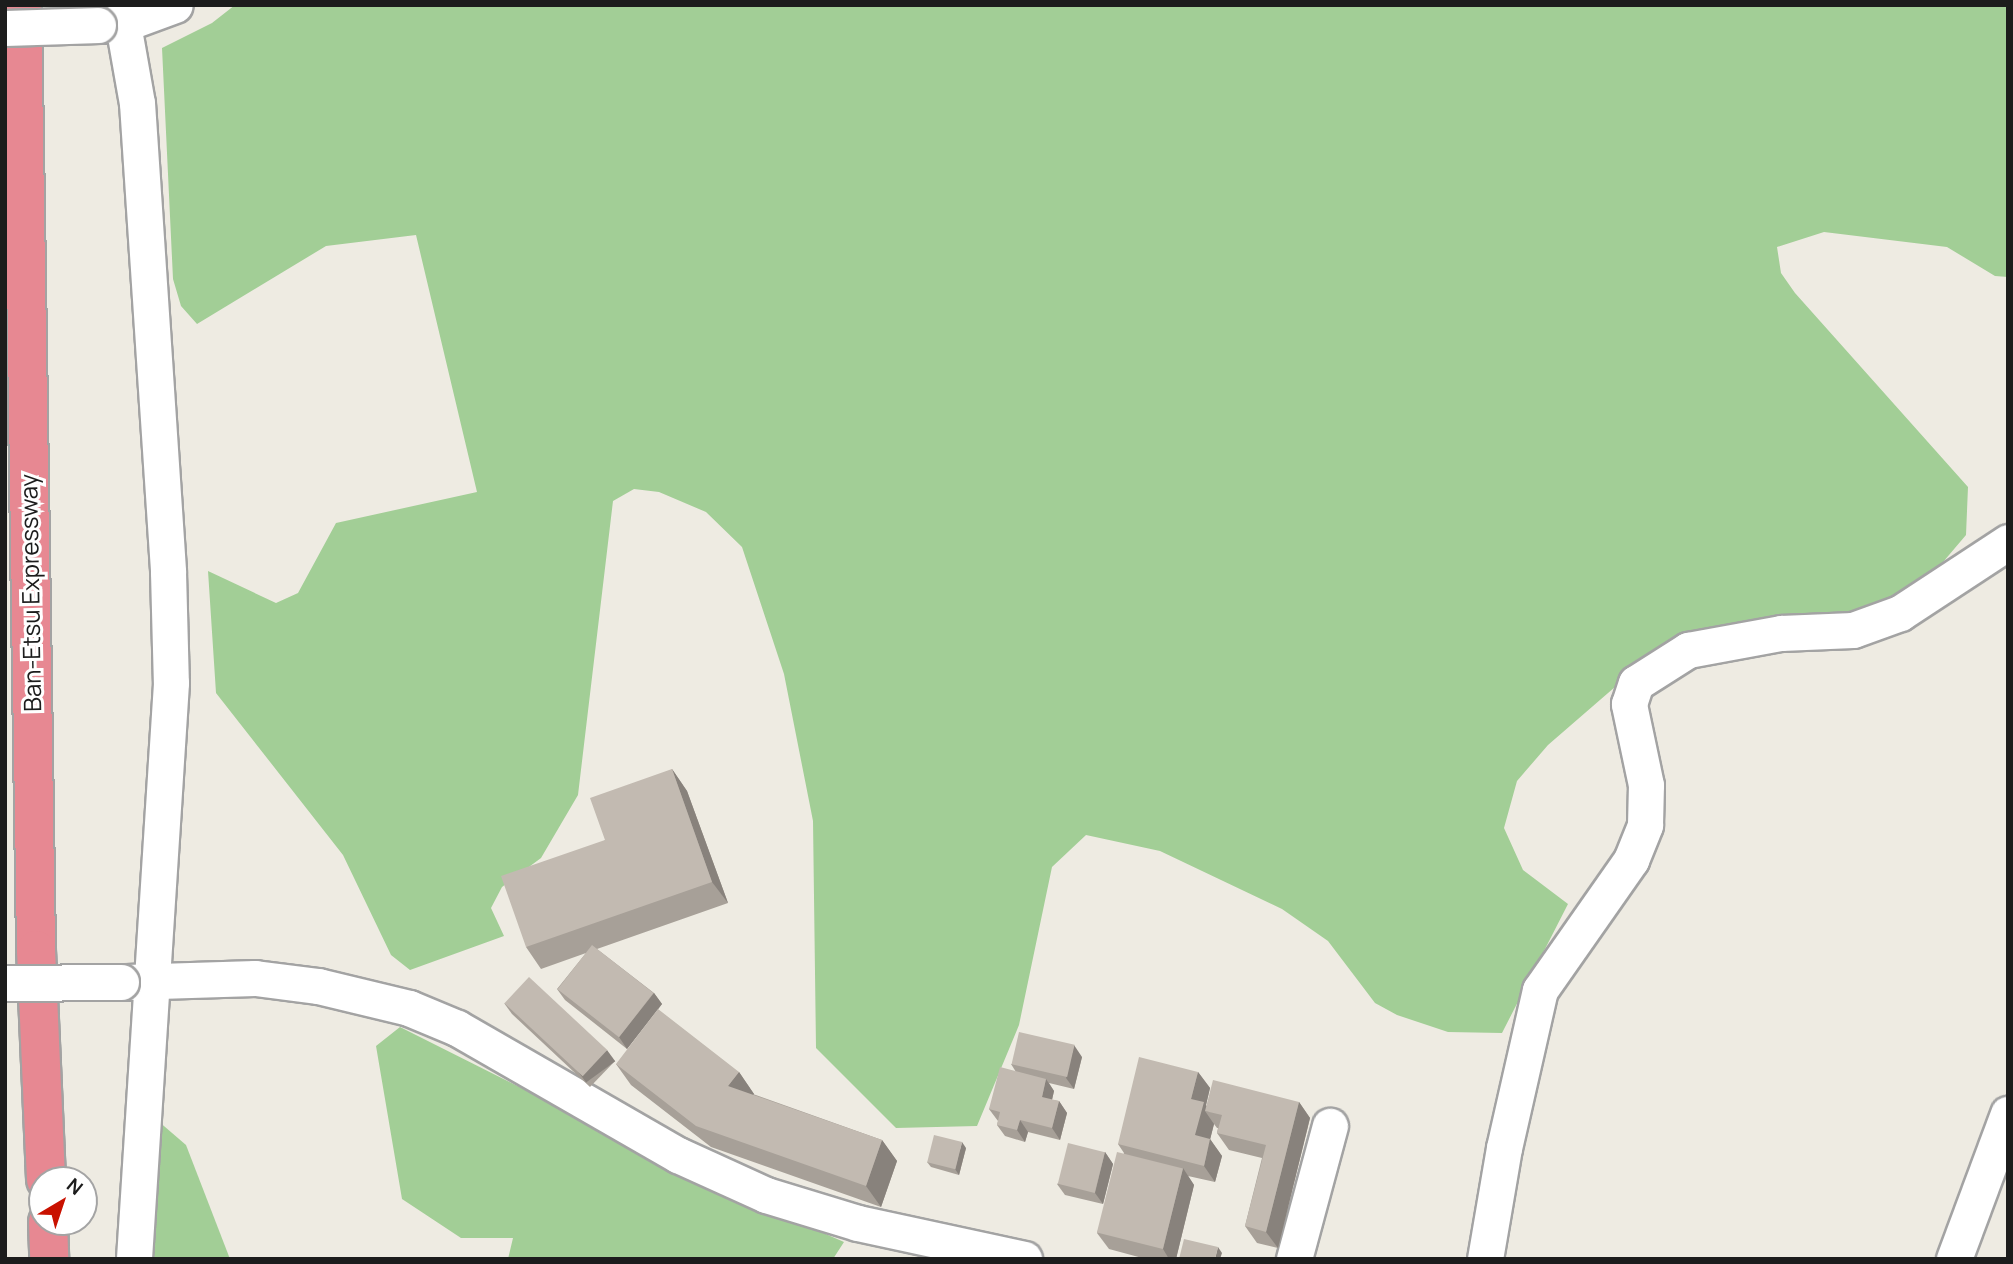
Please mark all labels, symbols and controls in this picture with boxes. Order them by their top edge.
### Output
street label: Ban-Etsu Expressway [14,474,46,712]
north arrow [28,1166,98,1236]
text: N [61,1172,88,1201]

